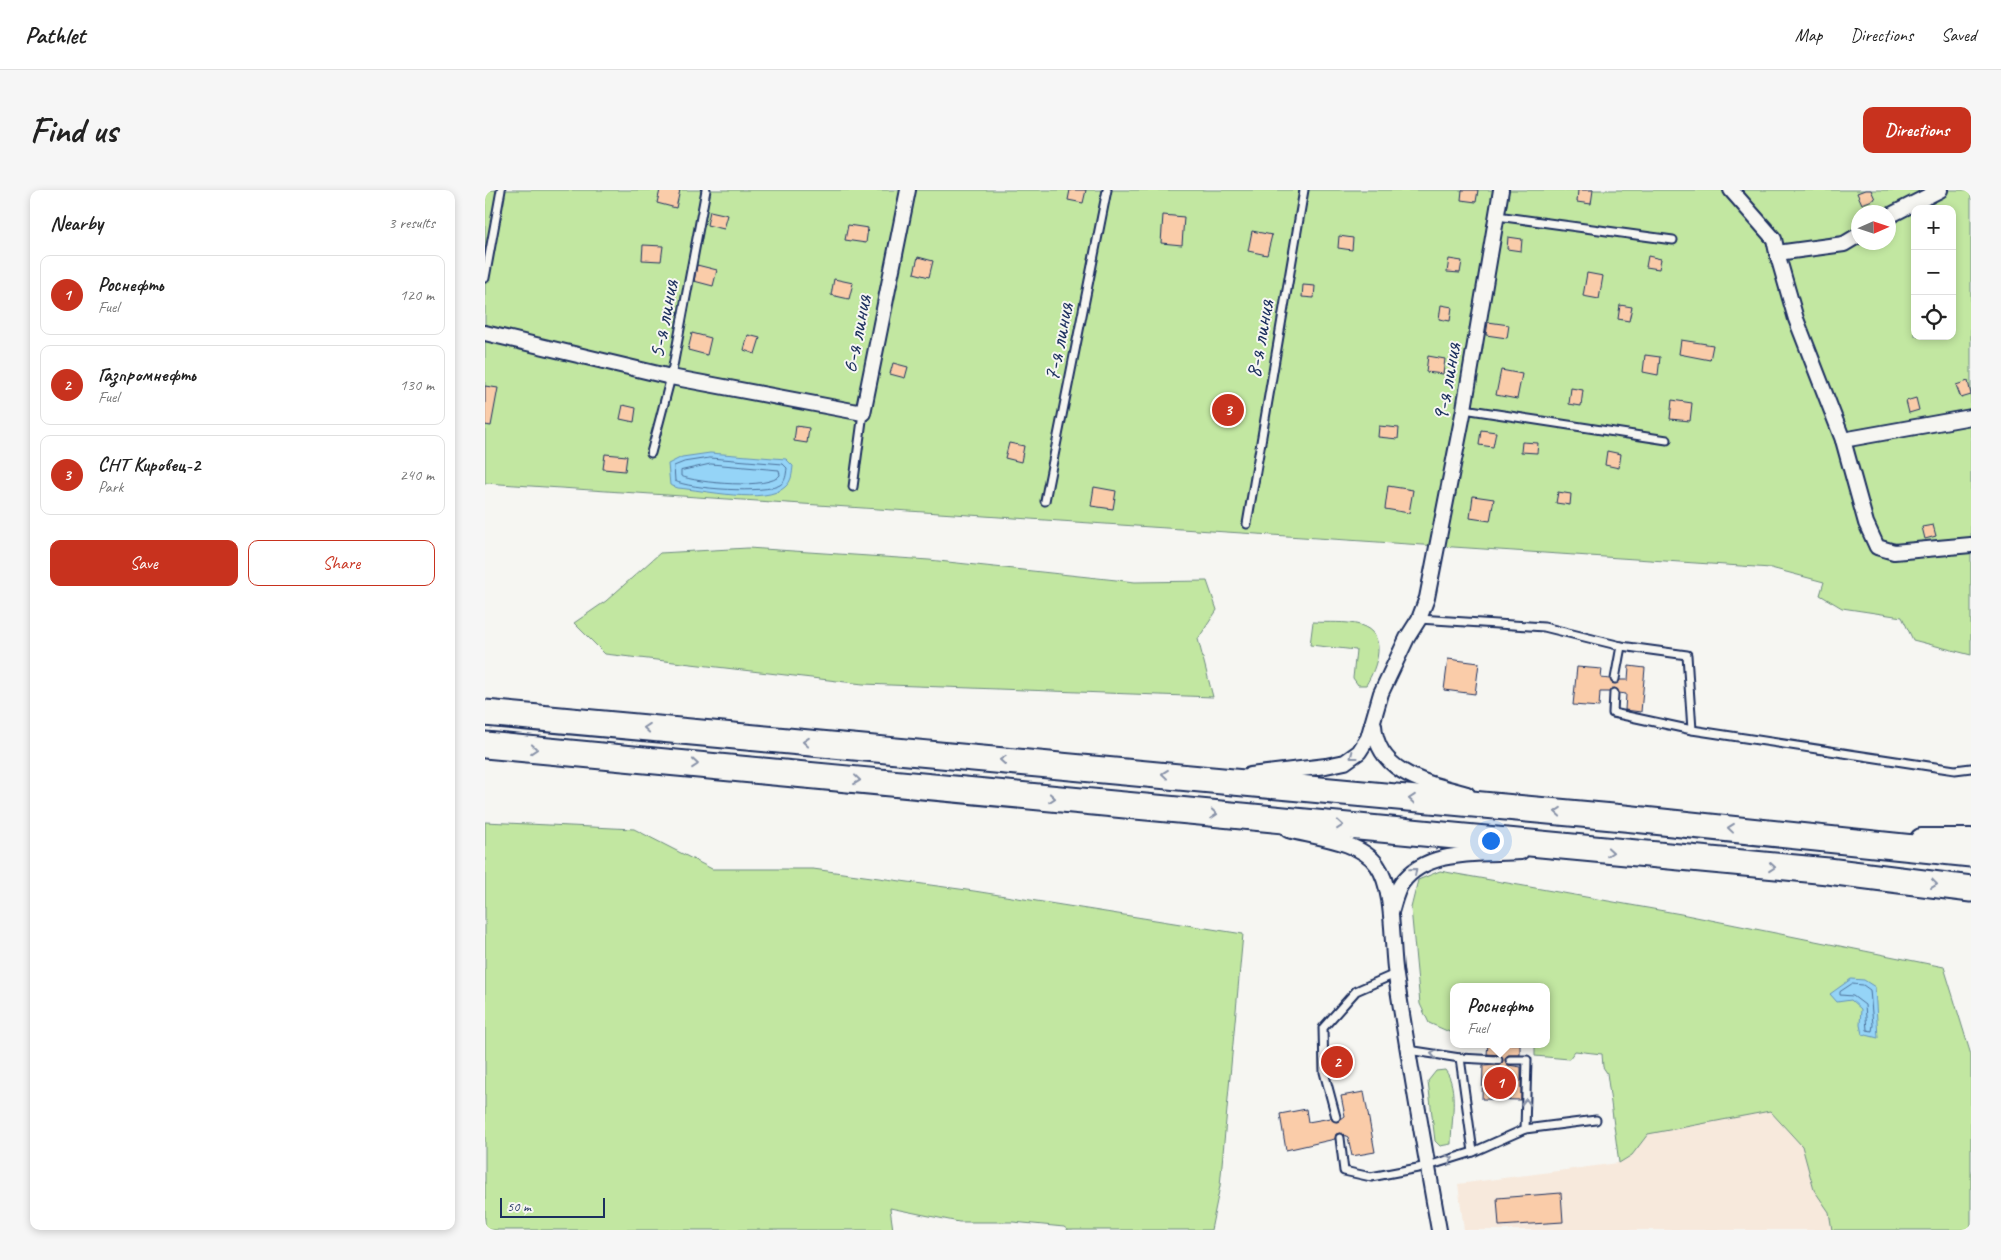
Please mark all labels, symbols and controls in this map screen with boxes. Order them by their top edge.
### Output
text: Pathlet [25,20,85,50]
text: Map [1795,24,1822,46]
text: Directions [1850,24,1913,46]
text: Saved [1941,24,1976,46]
button: Directions [1863,107,1971,153]
text: Find us [30,108,117,153]
north arrow [1851,205,1896,250]
map controls [1911,205,1956,340]
button: + [1911,205,1956,250]
text: Nearby [50,210,103,236]
text: 3 results [388,213,435,233]
button: − [1911,250,1956,295]
text: Роснефть [98,273,163,297]
street label: 5-я линия [641,276,686,361]
text: 1 [63,285,71,305]
text: 120 m [400,285,434,305]
street label: 6-я линия [834,291,879,376]
button: locate [1911,295,1956,340]
street label: 8-я линия [1237,296,1281,381]
text: Fuel [98,297,119,317]
street label: 7-я линия [1036,299,1081,384]
street label: 9-я линия [1424,339,1468,424]
text: Газпромнефть [98,363,196,387]
text: 2 [63,375,71,395]
text: 130 m [400,375,434,395]
text: Fuel [98,387,119,407]
pin: 3 [1212,391,1244,429]
text: СНТ Кировец-2 [98,453,200,477]
text: 3 [63,465,71,485]
text: 240 m [400,465,434,485]
text: Park [98,477,123,497]
button: Save [50,540,238,586]
button: Share [248,540,435,586]
one-way arrow [643,722,651,733]
one-way arrow [802,737,810,748]
one-way arrow [530,744,538,755]
one-way arrow [1349,750,1358,759]
one-way arrow [998,754,1006,765]
one-way arrow [692,758,700,769]
one-way arrow [1160,769,1168,780]
one-way arrow [853,774,861,785]
one-way arrow [1048,793,1056,804]
one-way arrow [1407,794,1415,805]
one-way arrow [1554,807,1562,818]
one-way arrow [1210,808,1218,819]
one-way arrow [1336,819,1344,830]
one-way arrow [1727,823,1735,834]
your location [1478,828,1504,854]
one-way arrow [1607,847,1615,858]
one-way arrow [1769,861,1777,872]
one-way arrow [1408,869,1417,877]
one-way arrow [1930,878,1938,889]
popup [1450,983,1550,1048]
text: Роснефть [1467,994,1533,1018]
text: Fuel [1467,1018,1488,1038]
pin: 2 [1321,1043,1353,1081]
one-way arrow [1429,1050,1438,1060]
pin: 1 [1484,1064,1516,1102]
one-way arrow [1521,1098,1531,1106]
one-way arrow [1446,1155,1454,1165]
scale bar [500,1195,605,1218]
text: 50 m [507,1198,531,1215]

